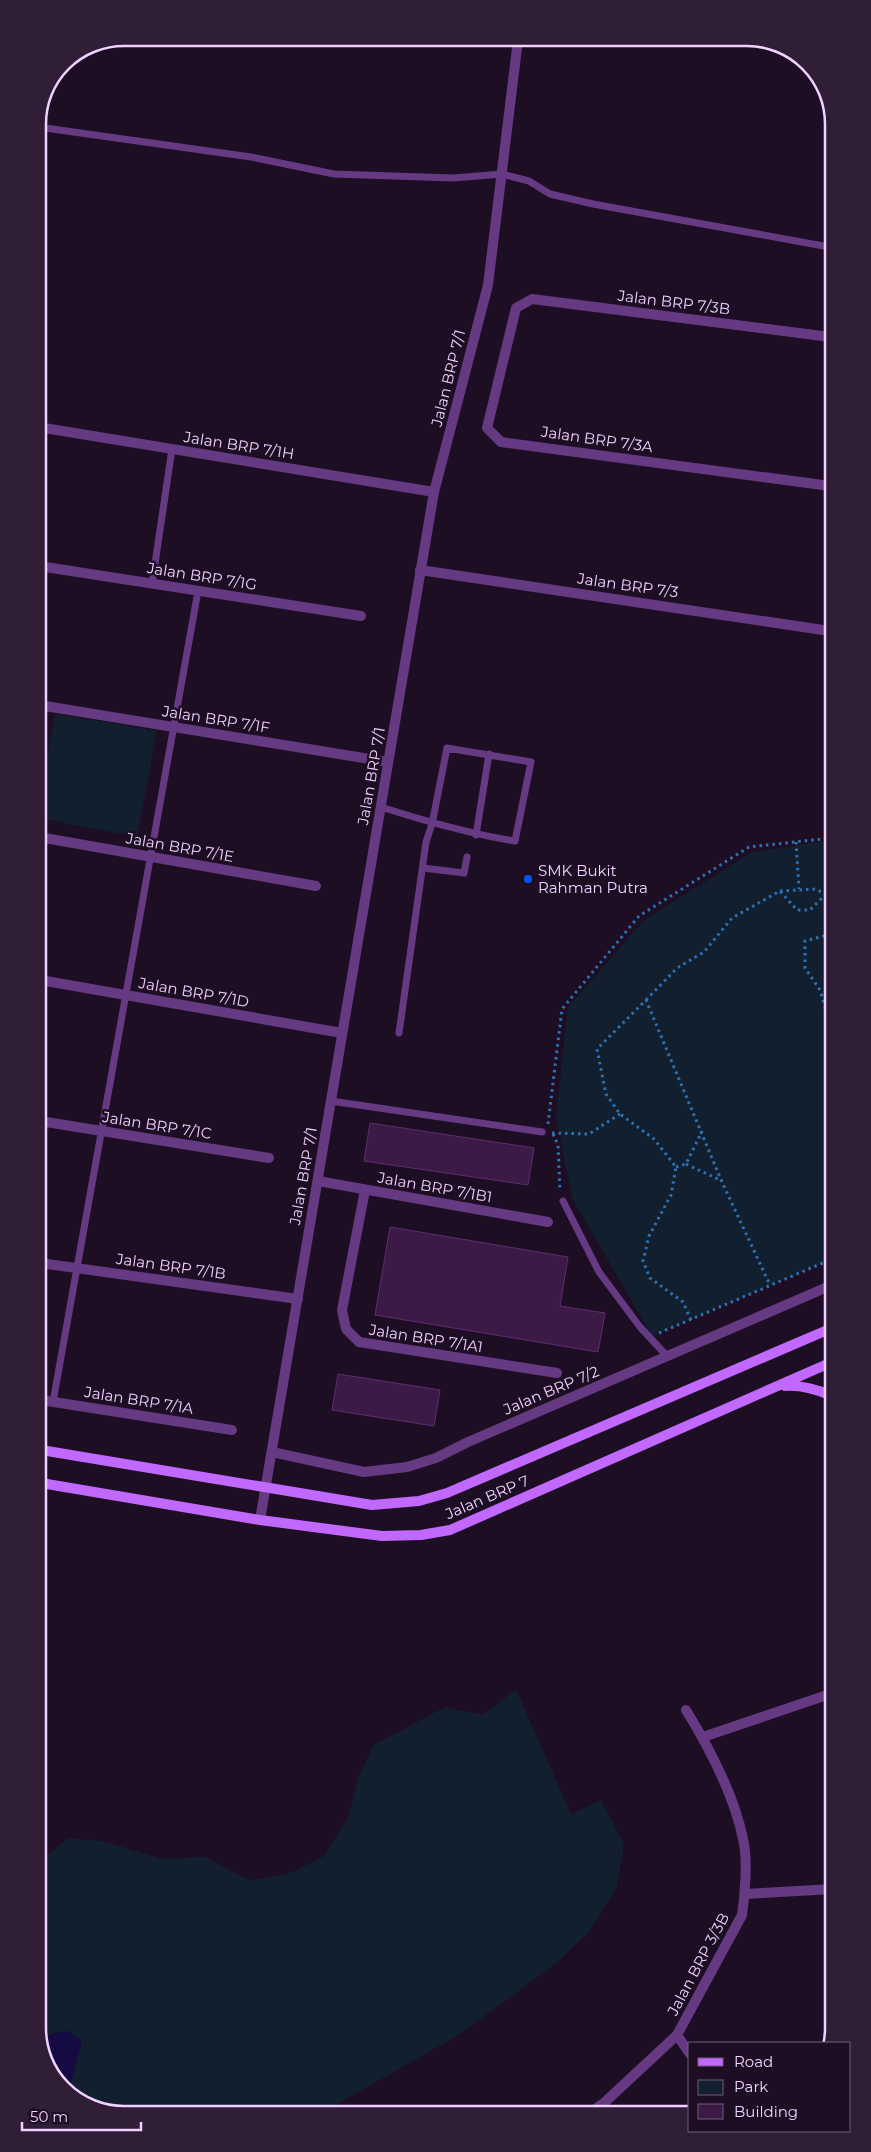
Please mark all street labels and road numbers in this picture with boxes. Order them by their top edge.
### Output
street label: Jalan BRP 7/3B [616,286,731,318]
street label: Jalan BRP 7/1 [427,328,469,429]
street label: Jalan BRP 7/3A [539,422,654,456]
street label: Jalan BRP 7/1H [181,427,296,463]
street label: Jalan BRP 7/1G [145,558,258,594]
street label: Jalan BRP 7/3 [575,568,680,601]
street label: Jalan BRP 7/1F [160,701,271,737]
street label: Jalan BRP 7/1 [353,725,389,828]
street label: Jalan BRP 7/1E [124,828,235,866]
street label: Jalan BRP 7/1D [136,973,251,1011]
street label: Jalan BRP 7/1C [100,1107,213,1143]
street label: Jalan BRP 7/1 [285,1125,321,1228]
street label: Jalan BRP 7/1B1 [375,1167,494,1206]
street label: Jalan BRP 7/1B [114,1249,227,1283]
street label: Jalan BRP 7/1A1 [367,1319,484,1356]
street label: Jalan BRP 7/2 [499,1361,602,1419]
street label: Jalan BRP 7/1A [82,1382,195,1418]
street label: Jalan BRP 7 [441,1471,532,1524]
street label: Jalan BRP 3/3B [663,1909,733,2019]

